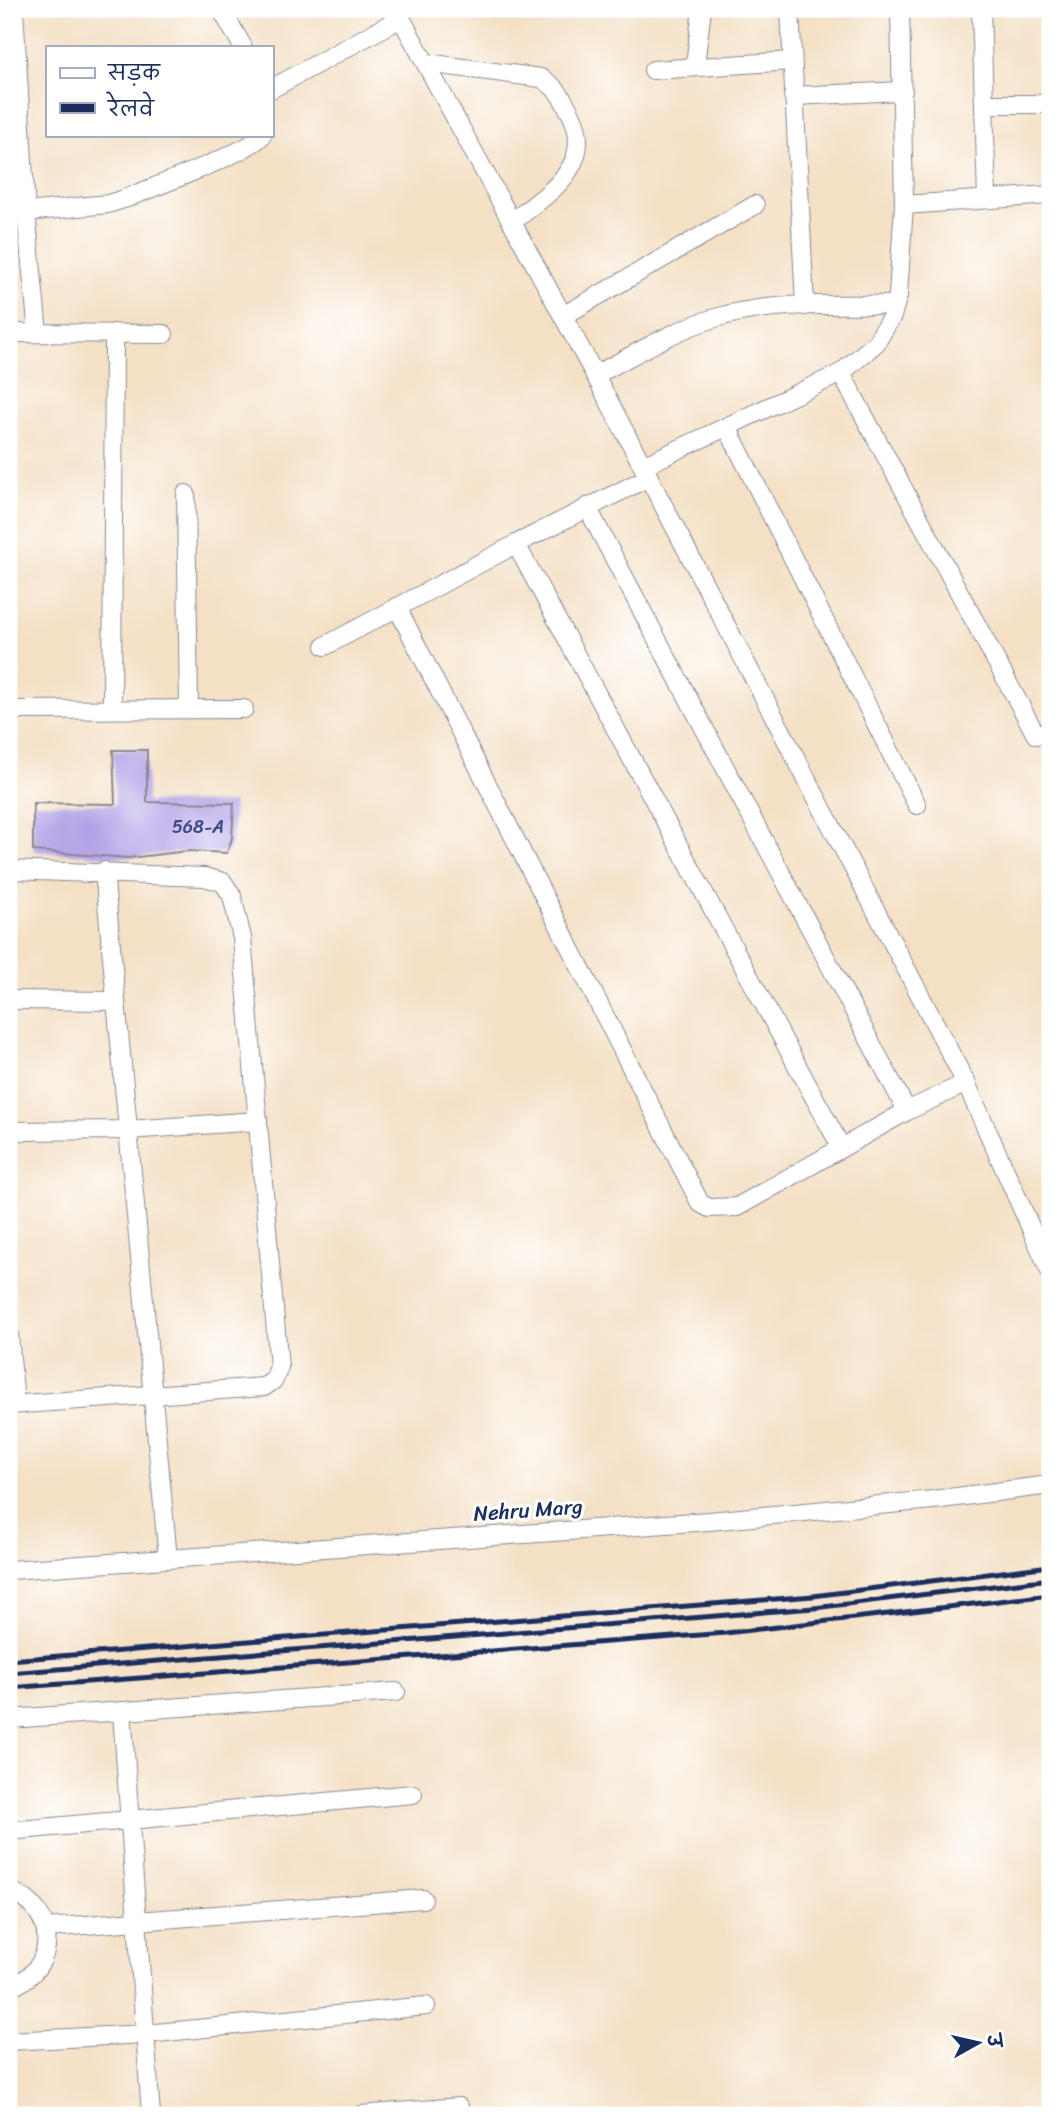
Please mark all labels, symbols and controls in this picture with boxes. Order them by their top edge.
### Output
legend [46,46,273,136]
text: सड़क [107,54,161,92]
text: रेलवे [105,90,155,128]
house number: 568-A [172,811,224,843]
street label: Nehru Marg [472,1487,584,1533]
north arrow [944,2008,1014,2078]
text: उ [977,2030,1012,2052]

